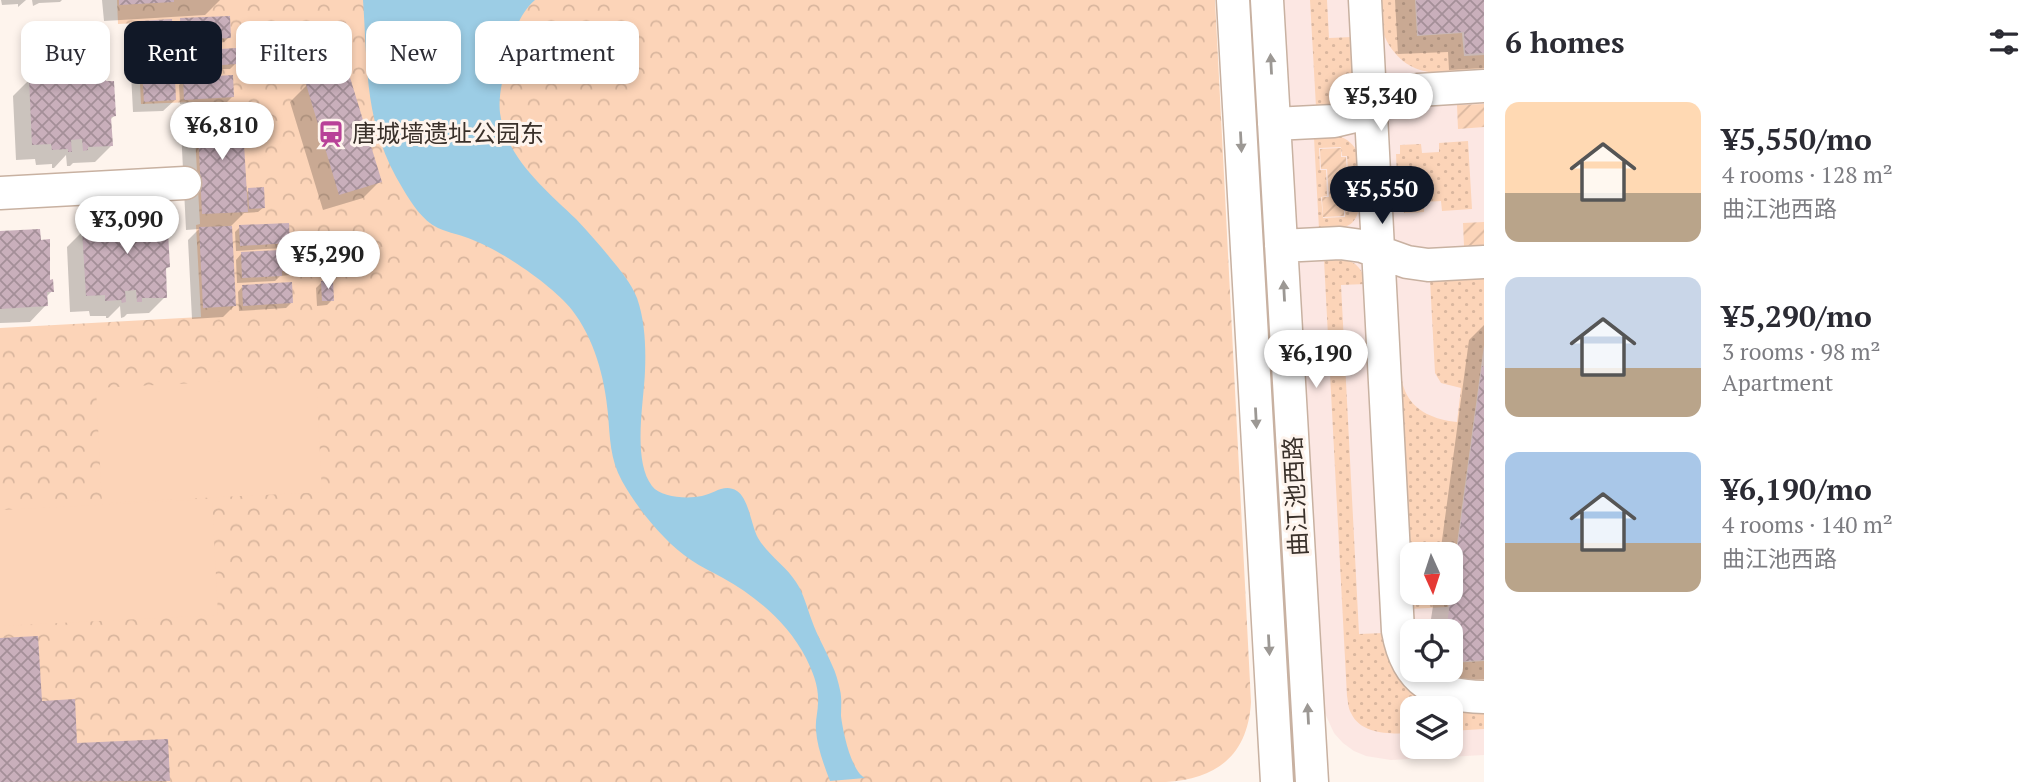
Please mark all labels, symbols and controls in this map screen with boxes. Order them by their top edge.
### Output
chip: Buy [21,21,110,84]
chip: Rent [124,21,222,84]
chip: Filters [236,21,352,84]
chip: New [366,21,461,84]
chip: Apartment [475,21,639,84]
text: 6 homes [1505,22,1624,62]
icon: filters [1985,23,2023,61]
one-way arrow [1265,53,1276,75]
pin: ¥5,340 [1324,74,1438,133]
text: ¥5,340 [1345,80,1417,111]
pin: ¥6,810 [165,102,279,162]
text: ¥6,810 [186,109,258,140]
place label: 唐城墙遗址公园东 [352,117,544,149]
station icon: 唐城墙遗址公园东 [316,119,346,149]
text: ¥5,550/mo [1722,119,1872,159]
icon: home [1561,130,1645,214]
one-way arrow [1235,131,1246,153]
text: 4 rooms · 128 m² [1722,159,1893,190]
pin: ¥5,550 [1325,166,1439,226]
text: ¥5,550 [1346,173,1418,204]
text: 曲江池西路 [1722,193,1837,224]
pin: ¥3,090 [70,196,184,256]
text: ¥3,090 [91,203,163,234]
pin: ¥5,290 [271,232,385,291]
text: ¥5,290 [292,238,364,269]
one-way arrow [1278,280,1289,302]
text: ¥5,290/mo [1722,296,1872,336]
icon: home [1561,305,1645,389]
pin: ¥6,190 [1259,330,1373,390]
text: 3 rooms · 98 m² [1722,336,1881,367]
text: ¥6,190 [1280,337,1352,368]
text: Apartment [1722,367,1833,398]
one-way arrow [1251,407,1262,429]
street label: 曲江池西路 [1276,435,1314,557]
text: ¥6,190/mo [1722,469,1872,509]
icon: home [1561,480,1645,564]
text: 4 rooms · 140 m² [1722,509,1893,540]
north arrow [1400,542,1463,606]
map controls [1400,542,1463,759]
text: 曲江池西路 [1722,543,1837,574]
button: locate [1400,619,1463,682]
one-way arrow [1264,634,1275,656]
button: layers [1400,696,1463,759]
one-way arrow [1302,703,1313,725]

